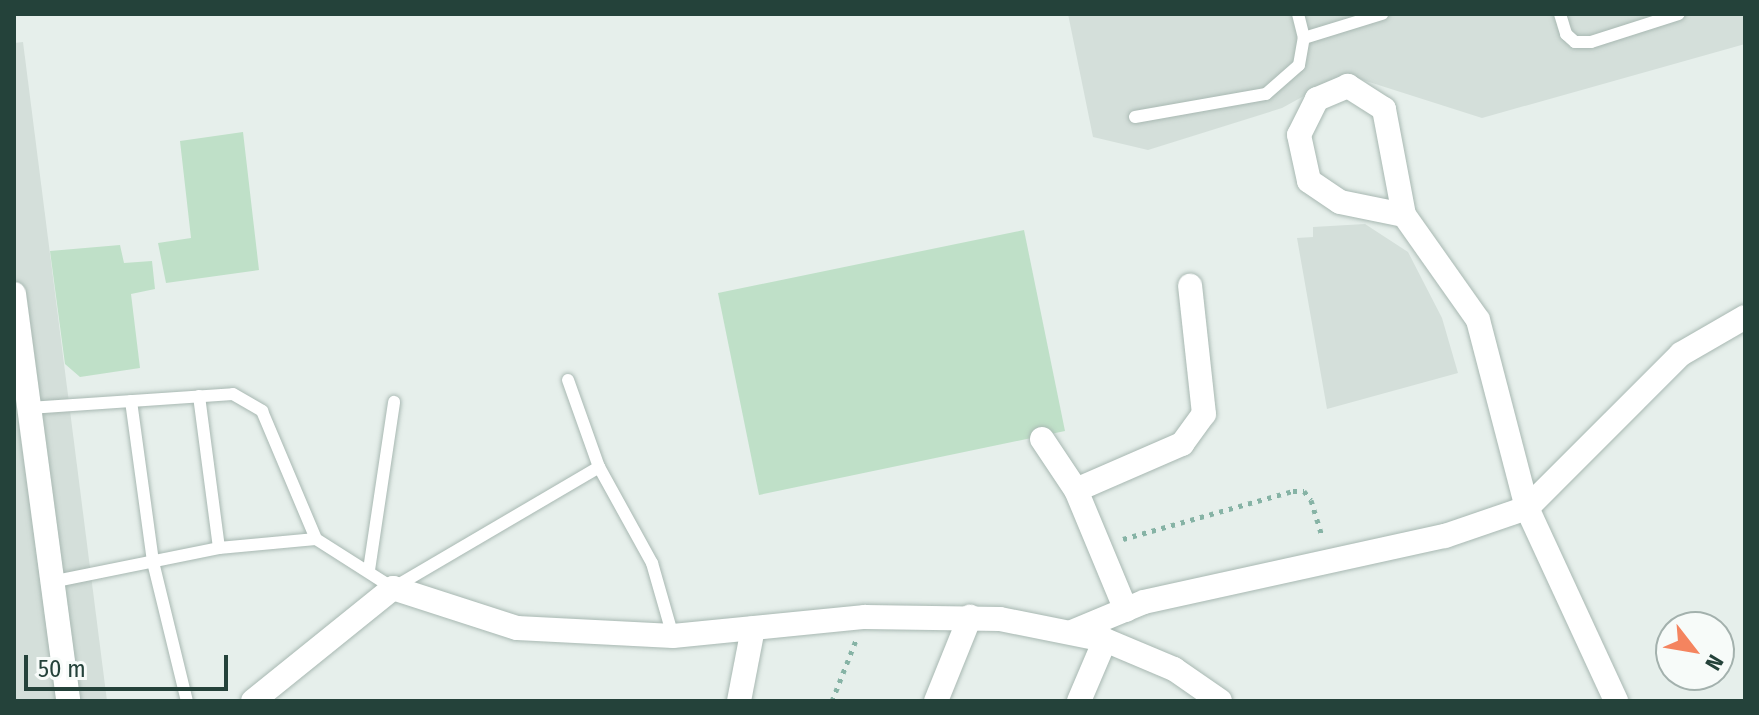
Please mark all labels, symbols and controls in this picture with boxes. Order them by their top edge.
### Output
north arrow [1655,611,1735,691]
scale bar [28,639,232,689]
text: N [1699,650,1729,675]
text: 50 m [38,655,86,683]

